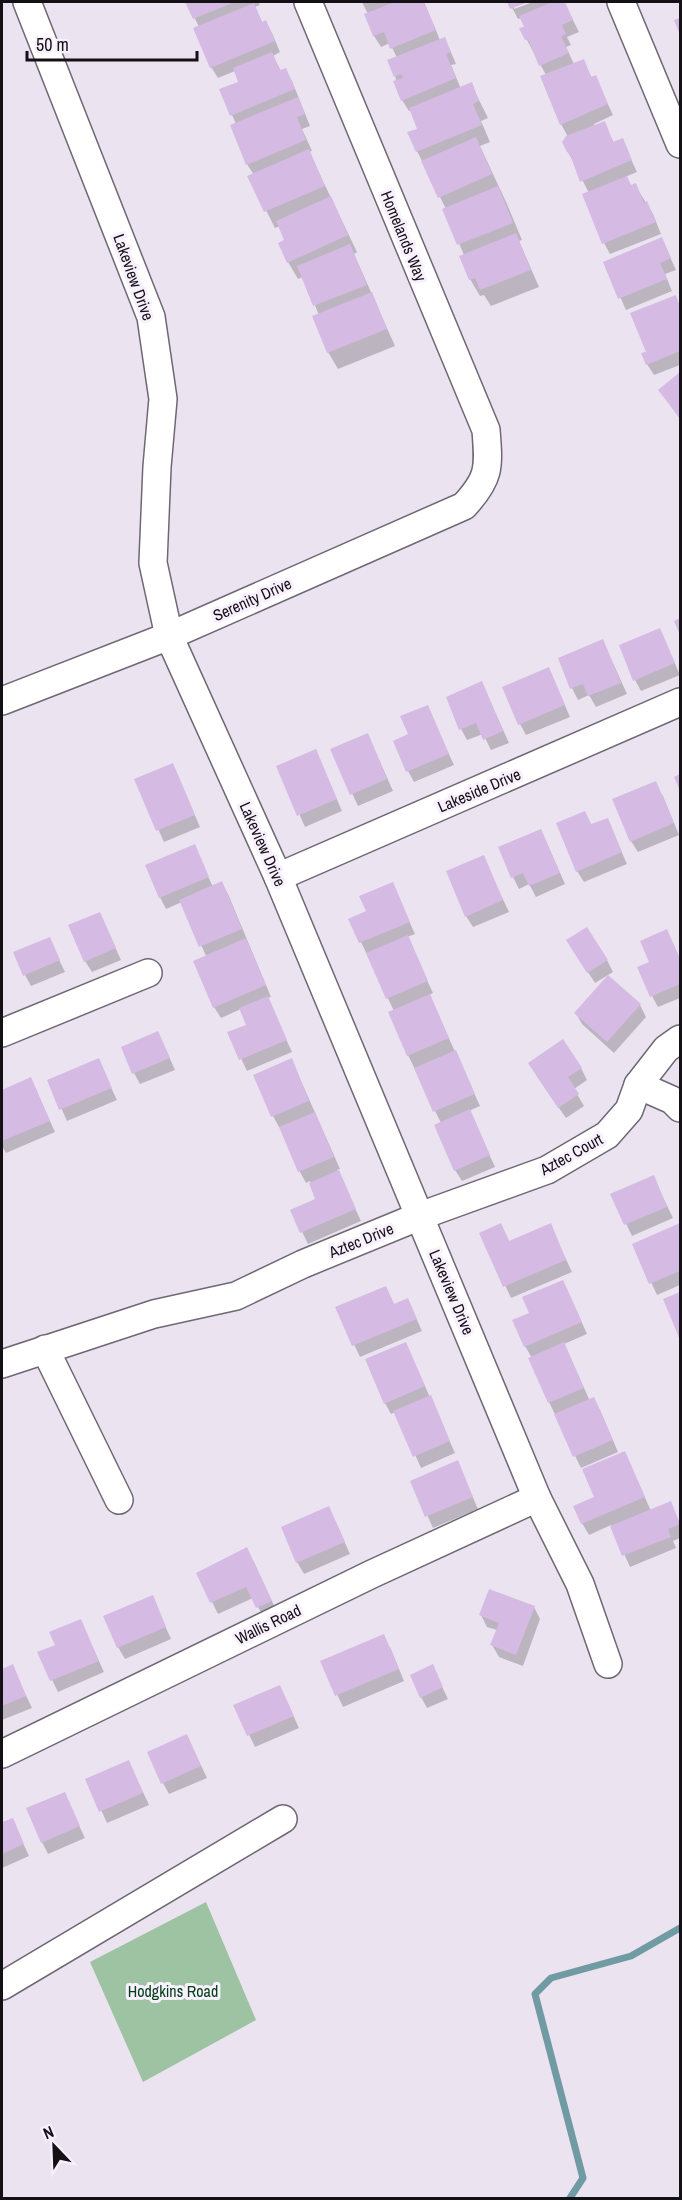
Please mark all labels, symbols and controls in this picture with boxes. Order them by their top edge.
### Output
scale bar [27,24,196,62]
text: 50 m [36,32,69,57]
street label: Homelands Way [376,187,432,285]
street label: Lakeview Drive [108,231,160,323]
street label: Serenity Drive [209,572,295,626]
street label: Lakeside Drive [434,763,524,817]
street label: Lakeview Drive [235,798,291,890]
street label: Aztec Court [535,1128,607,1181]
street label: Aztec Drive [325,1217,397,1263]
street label: Lakeview Drive [424,1246,480,1338]
street label: Wallis Road [232,1599,304,1649]
park label: Hodgkins Road [128,1980,218,2002]
north arrow [24,2116,84,2176]
text: N [39,2120,57,2144]

